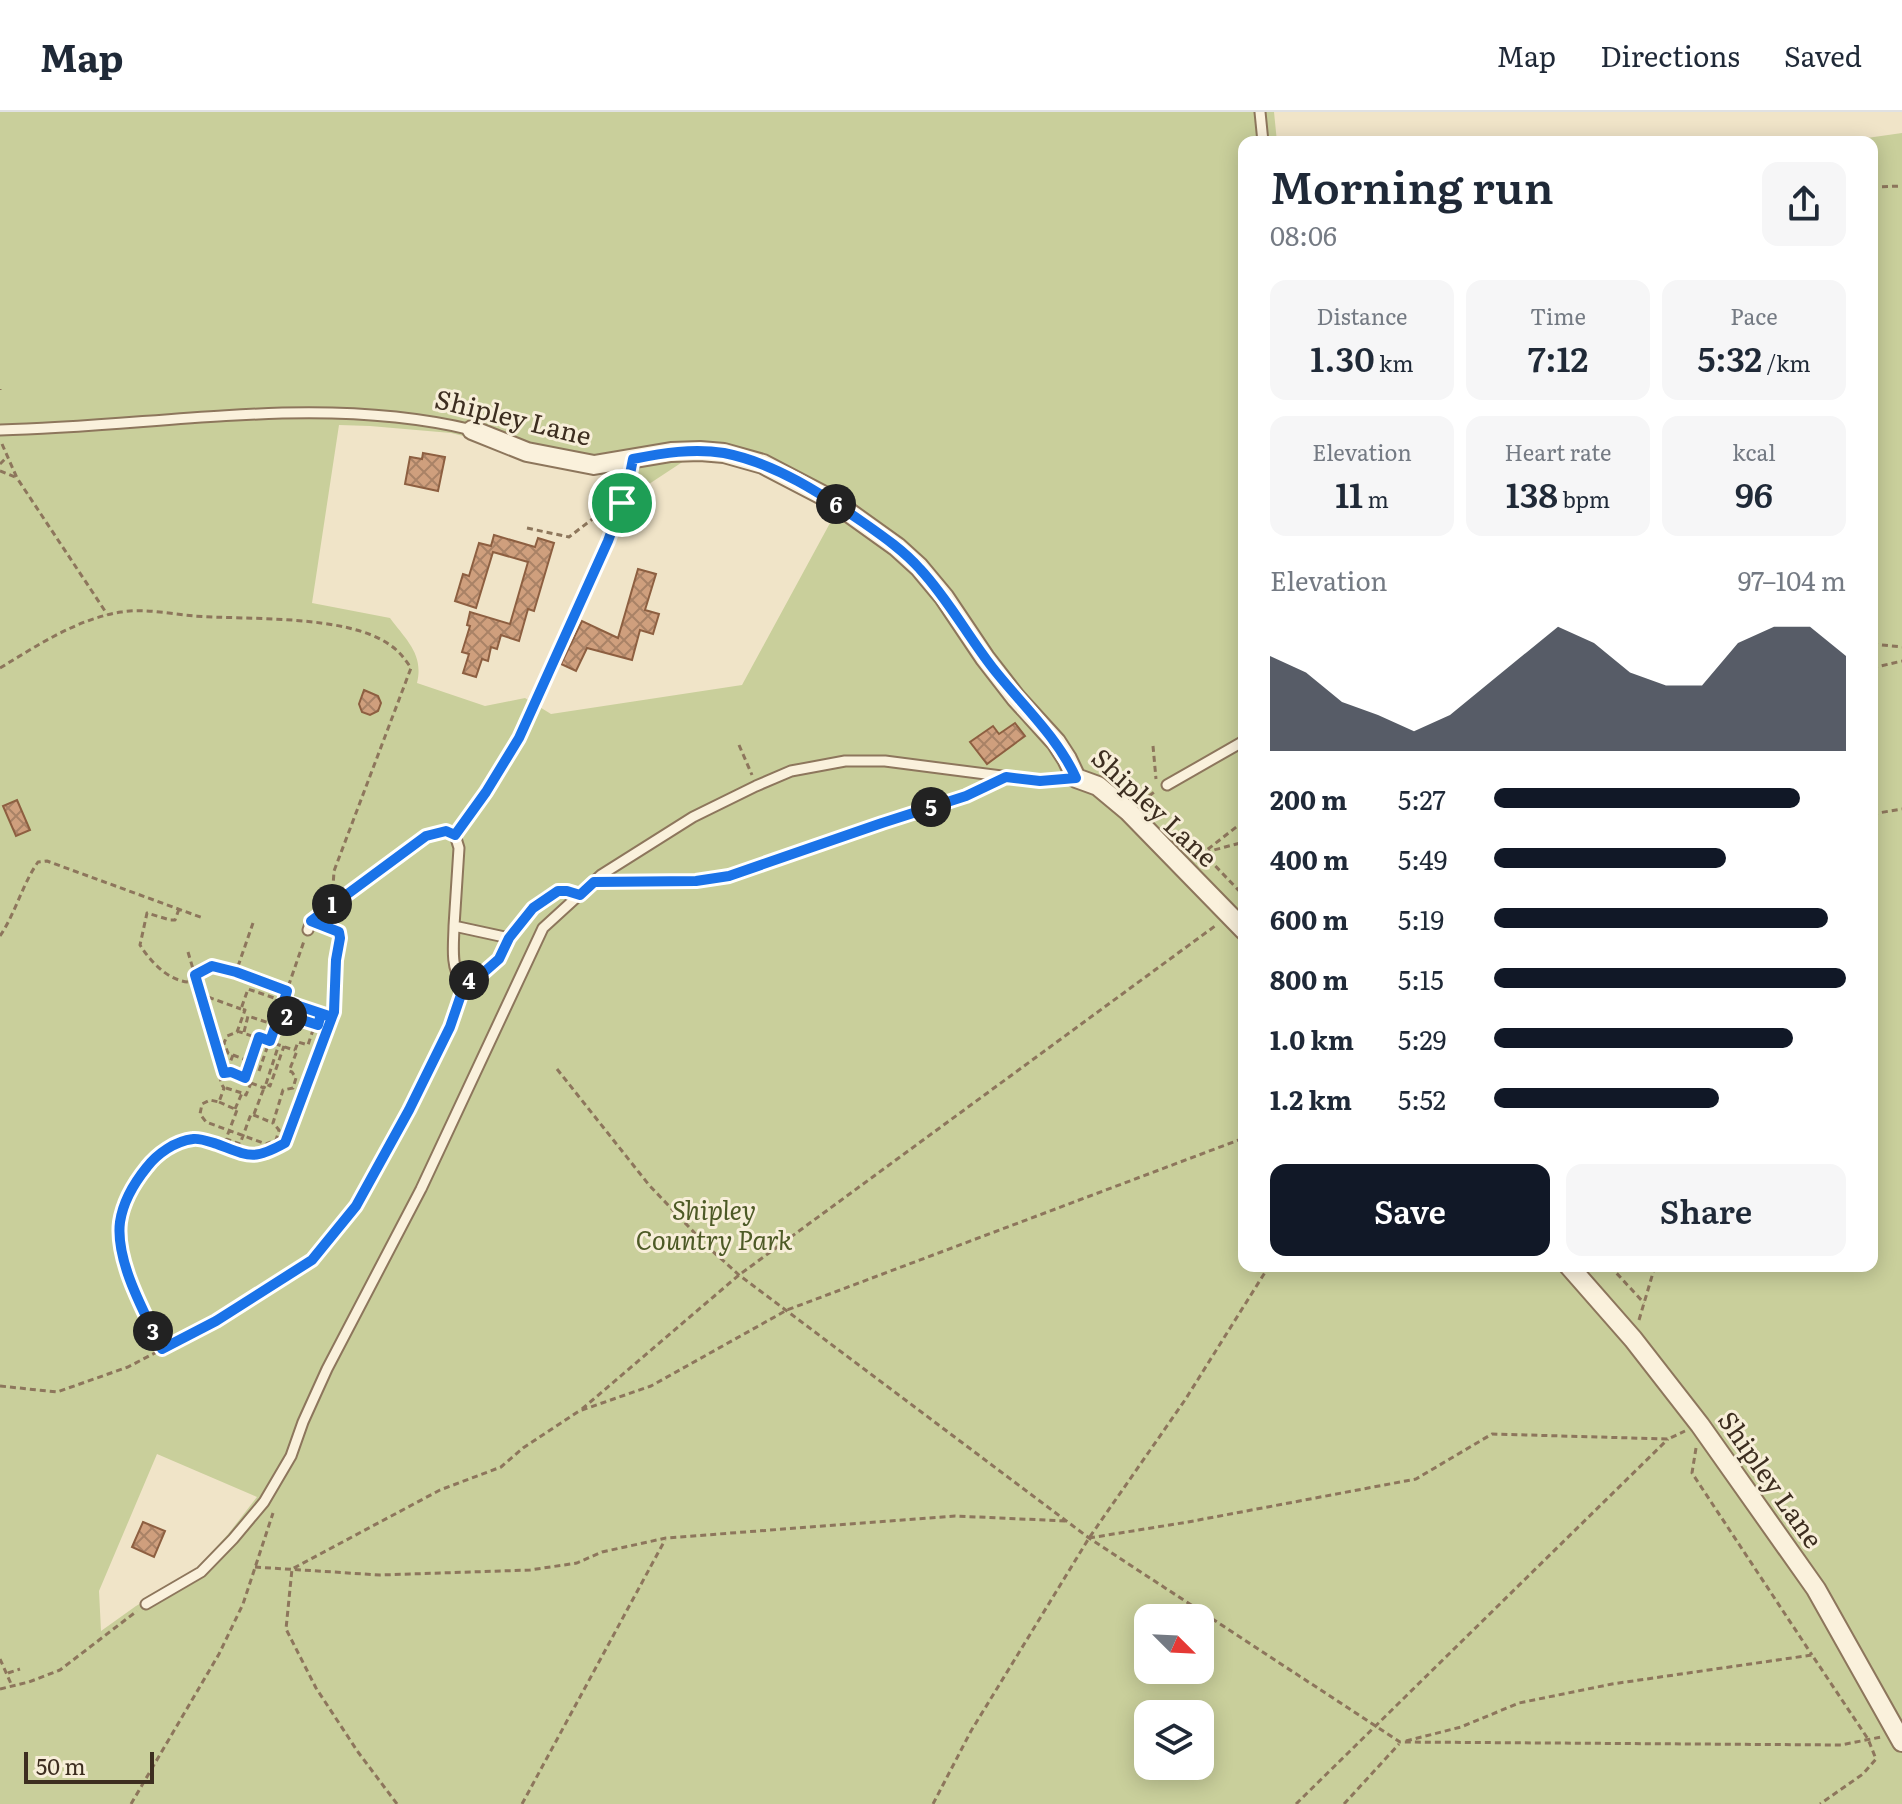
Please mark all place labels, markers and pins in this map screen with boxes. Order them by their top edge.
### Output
pin [588,469,656,537]
pin: 6 [816,484,856,524]
pin: 5 [911,787,951,827]
pin: 1 [312,884,352,924]
pin: 4 [449,960,489,1000]
pin: 2 [267,996,307,1036]
pin: 3 [133,1311,173,1351]

